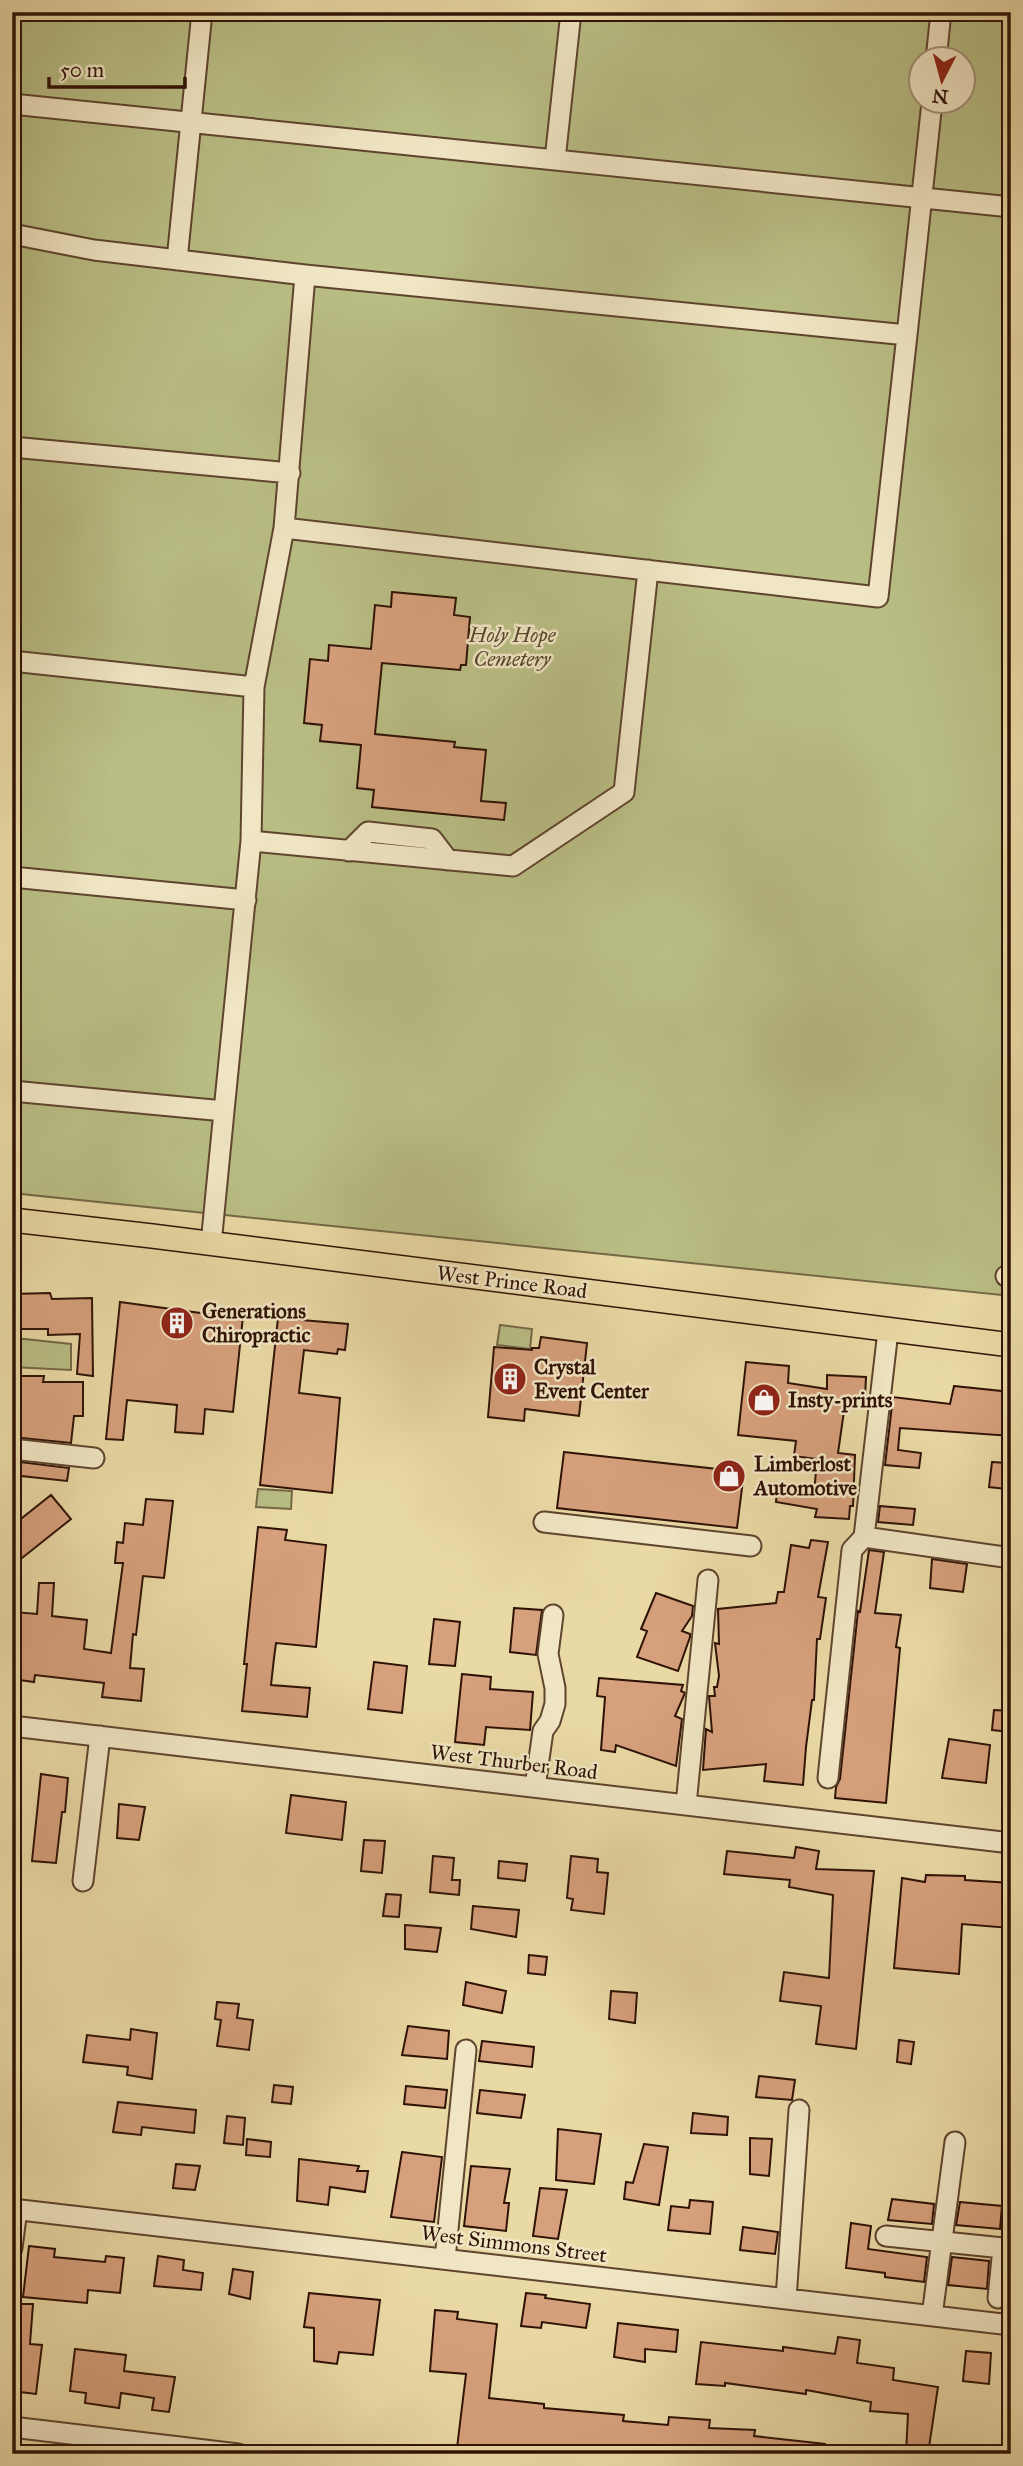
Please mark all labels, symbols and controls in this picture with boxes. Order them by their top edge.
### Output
scale bar [49,46,186,90]
north arrow [908,46,978,116]
text: 50 m [60,57,105,83]
text: N [931,84,949,109]
park label: Holy Hope Cemetery [467,622,557,672]
street label: West Prince Road [435,1260,589,1304]
place label: Generations Chiropractic [202,1298,310,1348]
building icon: Generations Chiropractic [158,1304,196,1342]
place label: Crystal Event Center [534,1354,650,1404]
building icon: Crystal Event Center [491,1360,529,1398]
shop icon: Insty-prints [745,1381,783,1419]
place label: Insty-prints [788,1387,893,1413]
place label: Limberlost Automotive [752,1451,857,1501]
shop icon: Limberlost Automotive [710,1457,748,1495]
street label: West Thurber Road [429,1739,600,1785]
street label: West Simmons Street [420,2220,609,2268]

